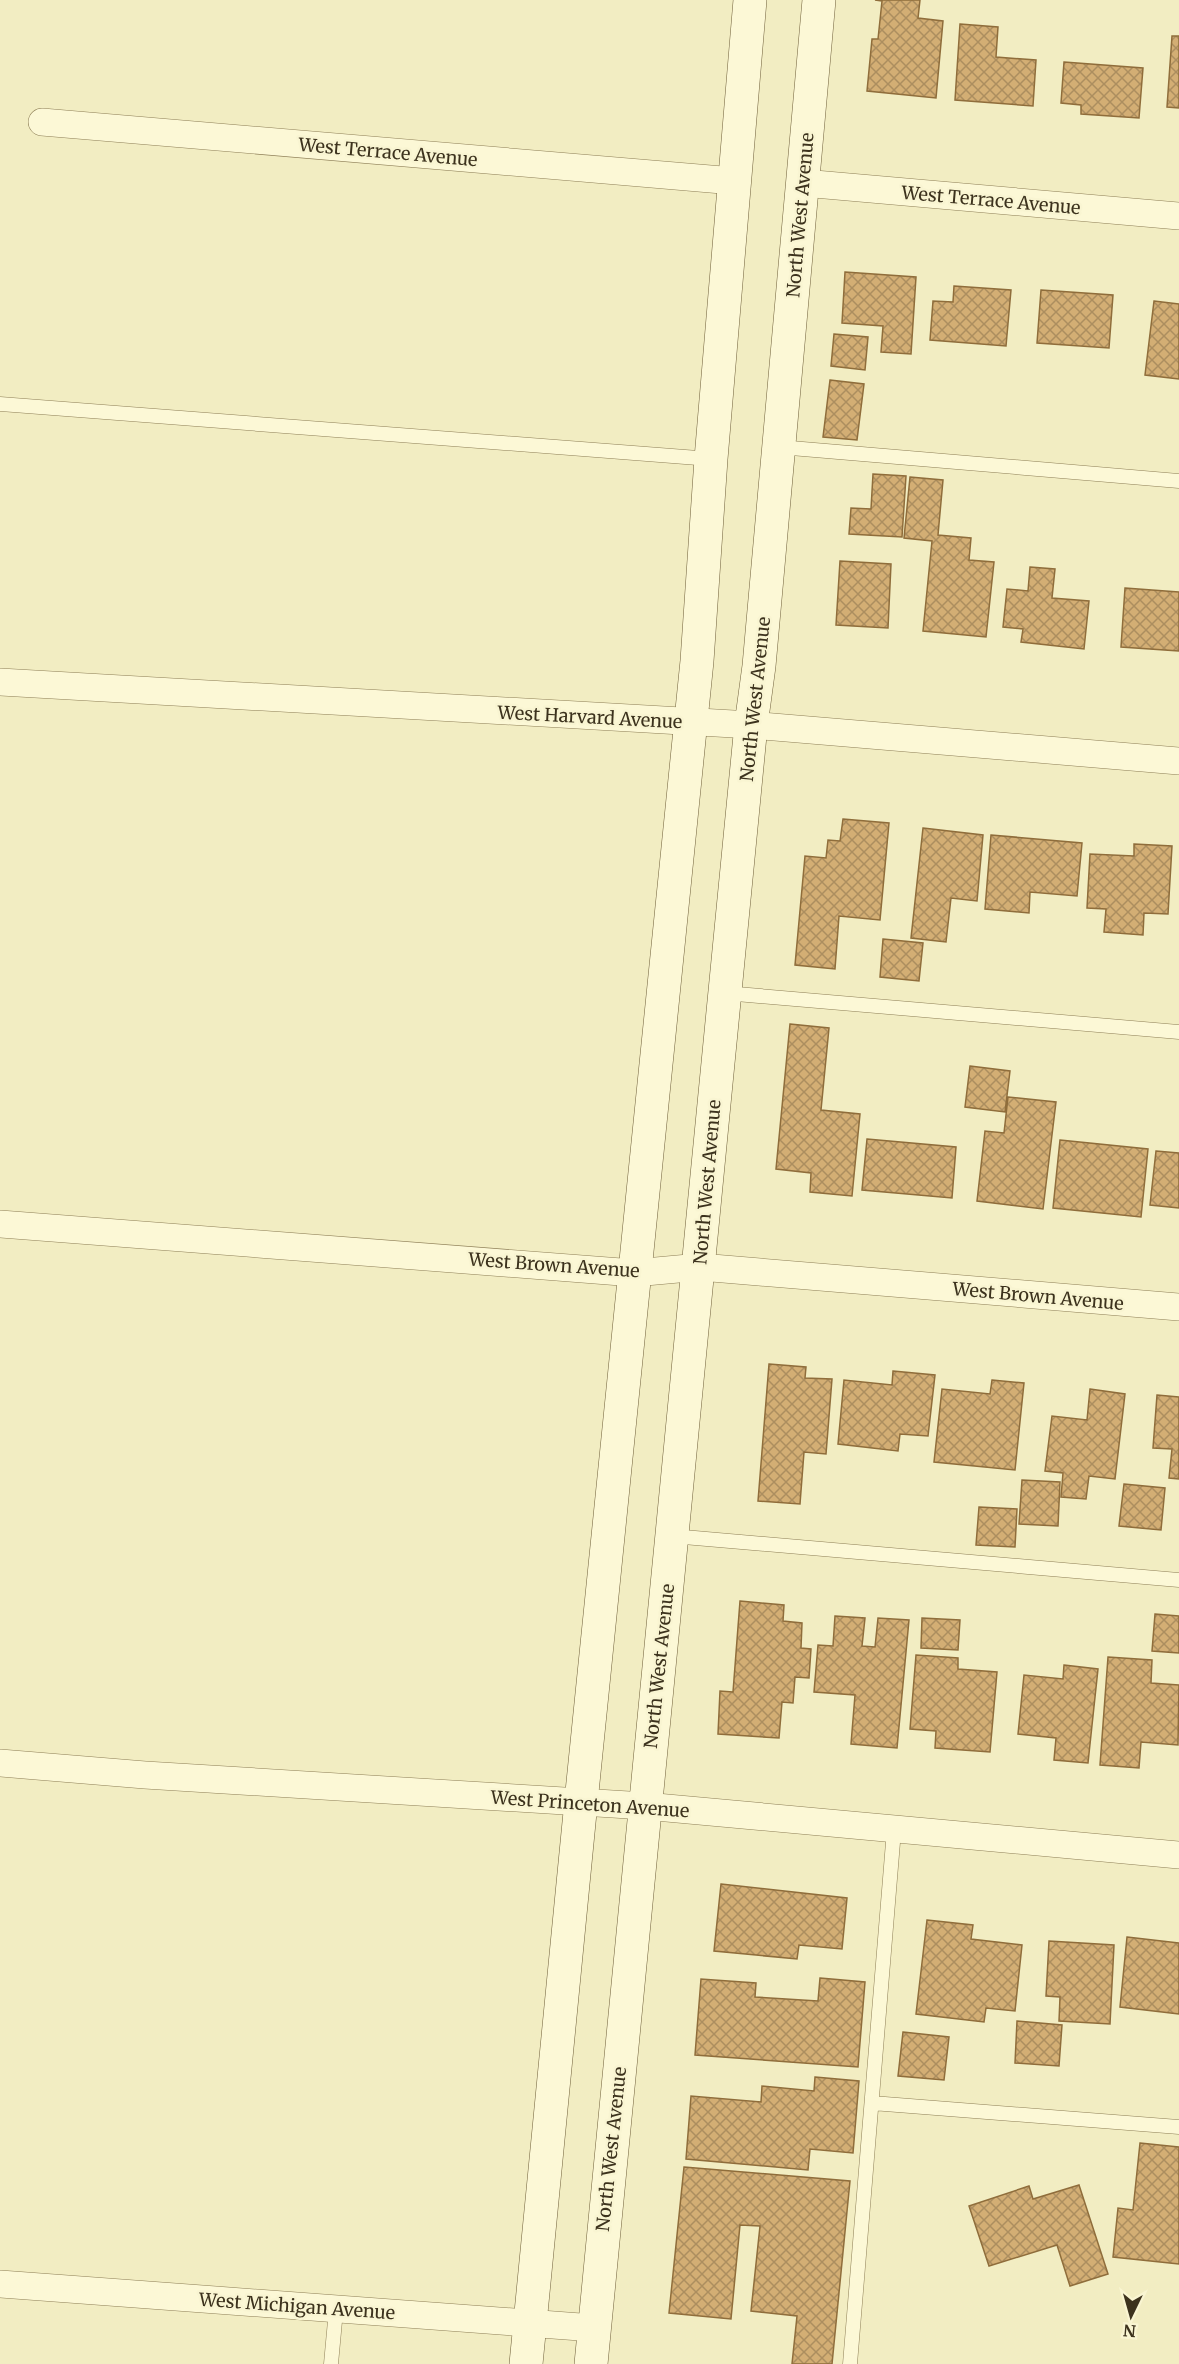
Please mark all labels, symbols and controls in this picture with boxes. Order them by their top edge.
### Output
street label: North West Avenue [781,132,819,298]
street label: West Terrace Avenue [296,133,479,171]
street label: West Terrace Avenue [899,181,1082,219]
street label: North West Avenue [735,616,775,782]
street label: West Harvard Avenue [496,701,683,733]
street label: North West Avenue [688,1099,726,1265]
street label: West Brown Avenue [467,1247,640,1282]
street label: West Brown Avenue [950,1277,1125,1315]
street label: North West Avenue [639,1583,679,1749]
street label: West Princeton Avenue [489,1786,690,1822]
street label: North West Avenue [591,2066,631,2232]
north arrow [1101,2286,1161,2346]
street label: West Michigan Avenue [197,2288,396,2324]
text: N [1122,2320,1137,2341]

